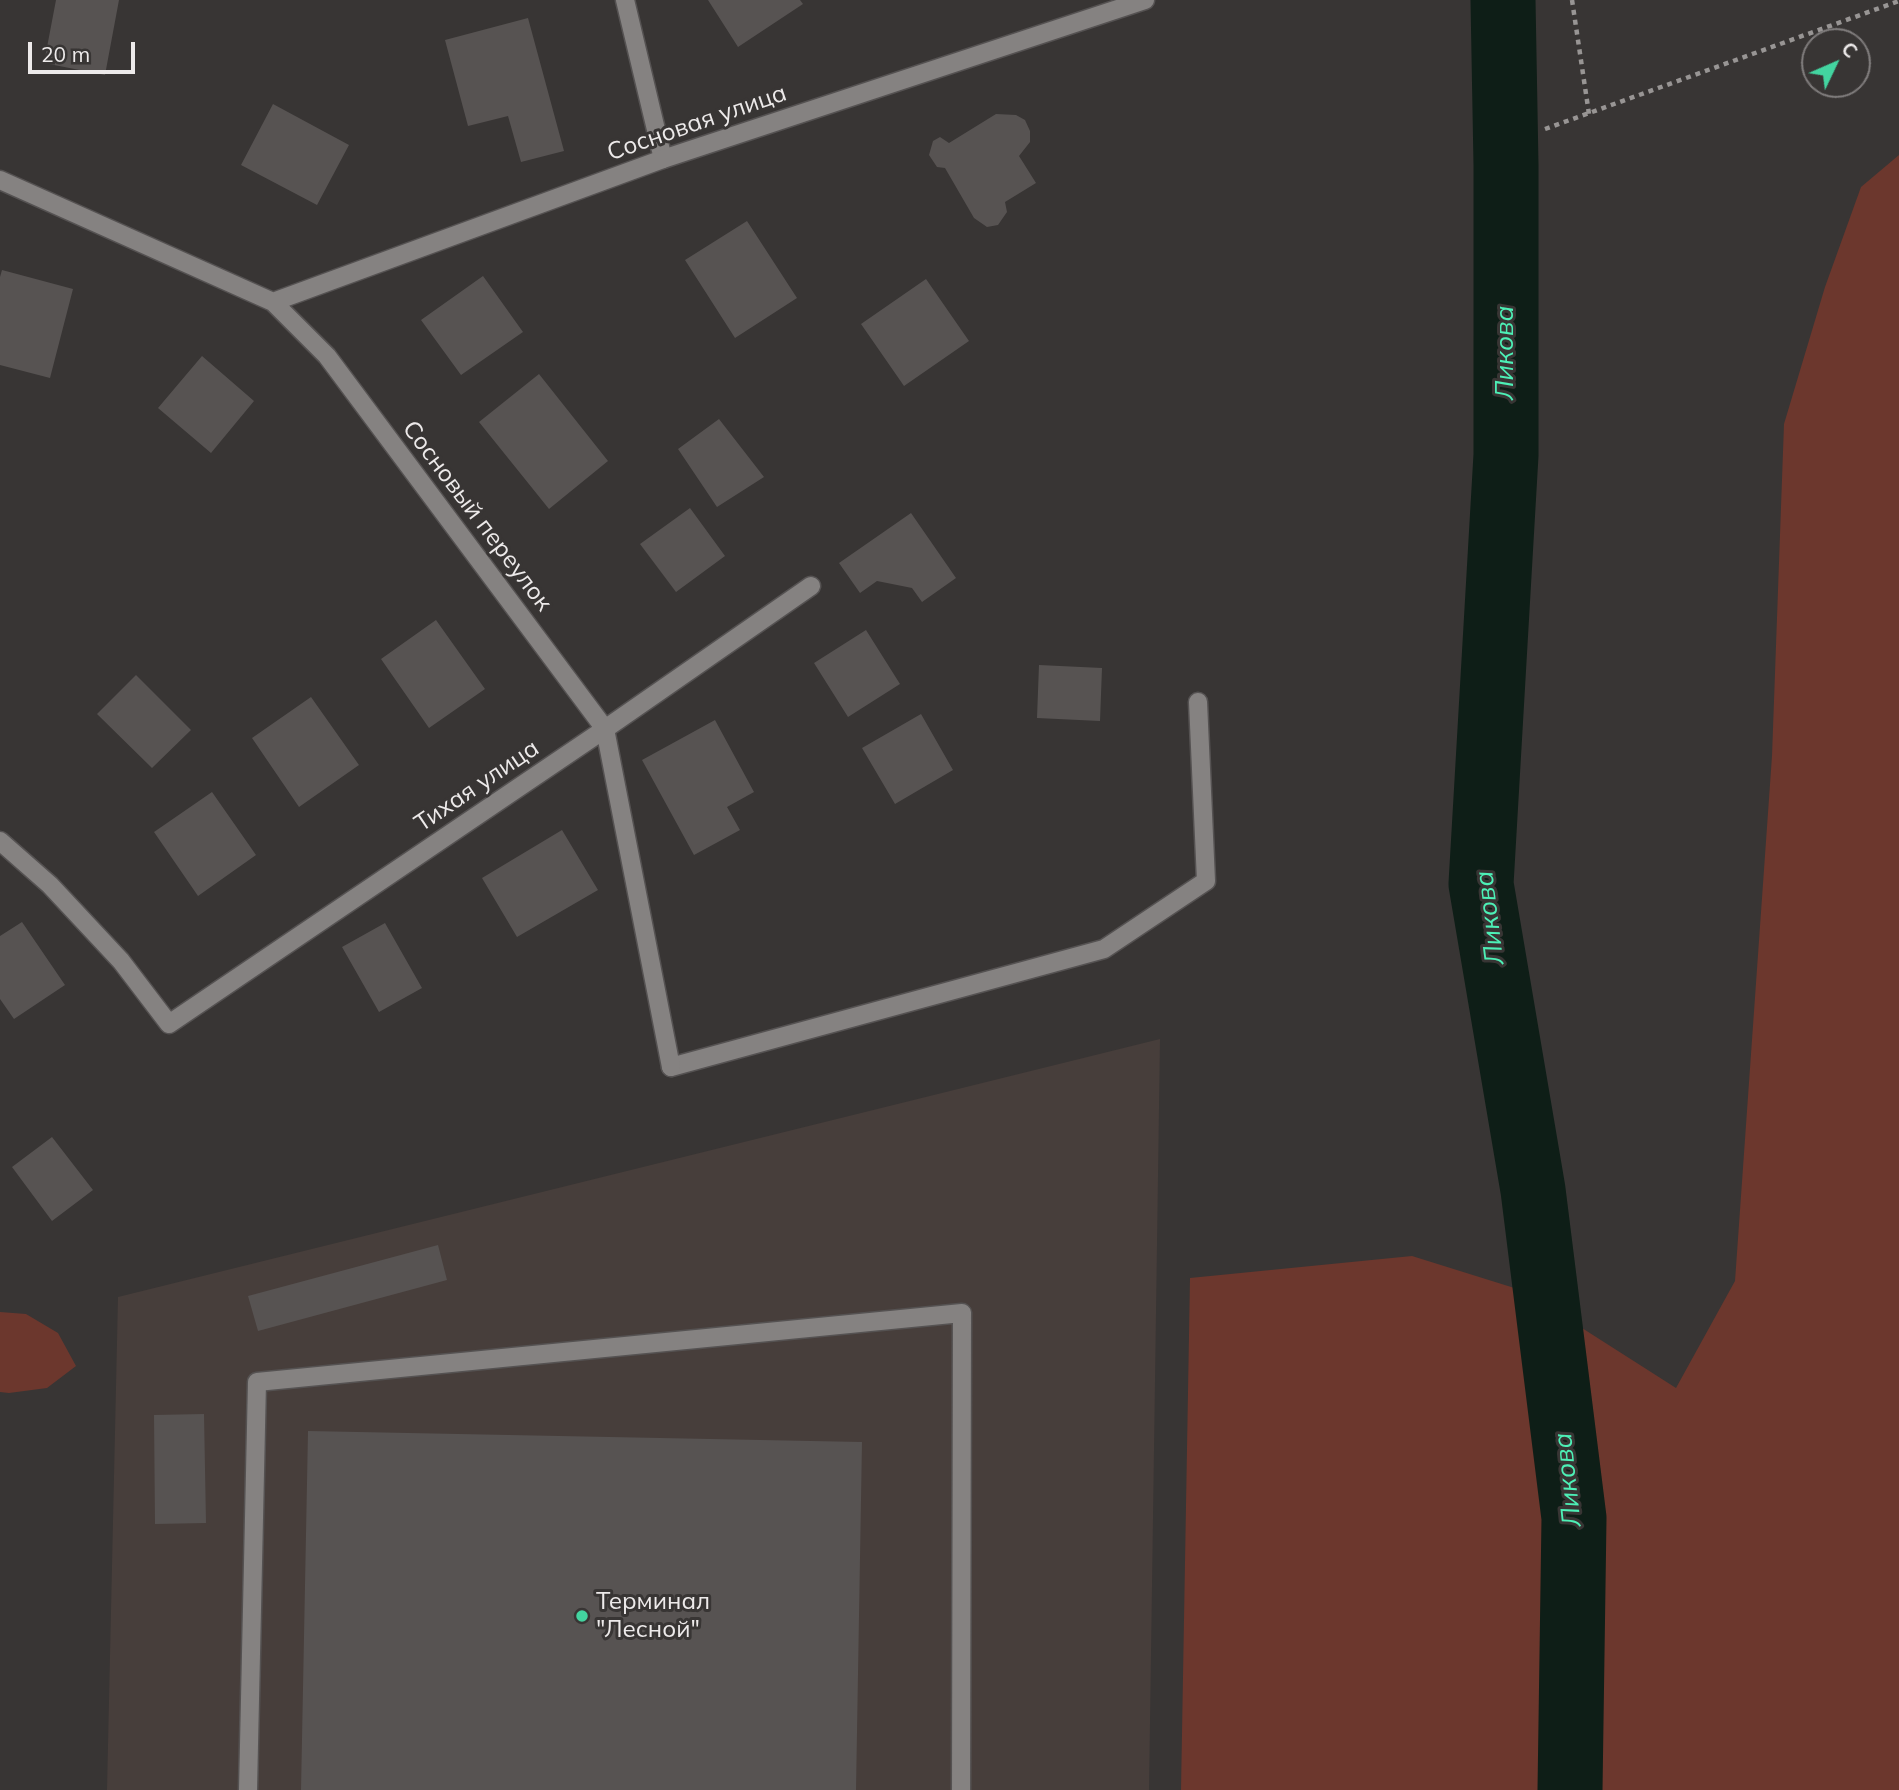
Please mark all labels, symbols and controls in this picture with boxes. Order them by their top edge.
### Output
scale bar [32,28,138,72]
north arrow [1801,28,1871,98]
text: С [1837,37,1863,63]
text: 20 m [41,41,90,67]
street label: Сосновая улица [603,79,791,167]
water label: Ликова [1489,306,1521,400]
street label: Сосновый переулок [396,415,558,617]
street label: Тихая улица [409,734,545,838]
water label: Ликова [1469,869,1511,967]
water label: Ликова [1548,1431,1588,1529]
place label: Терминал "Лесной" [596,1588,710,1644]
marker: Терминал "Лесной" [574,1608,590,1624]

